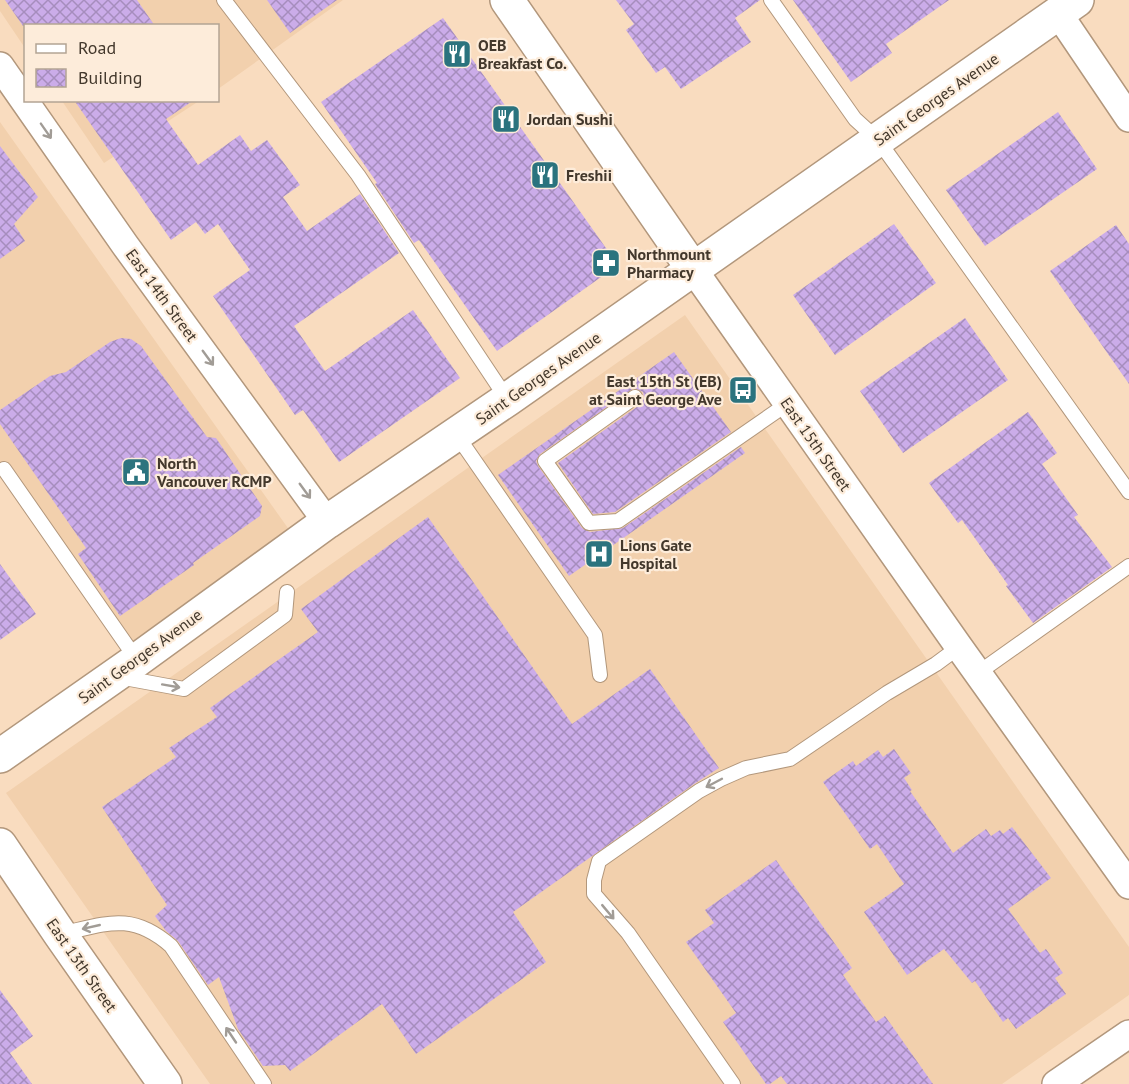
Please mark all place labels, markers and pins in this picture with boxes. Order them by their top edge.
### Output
place label: OEB Breakfast Co. [478,35,567,73]
restaurant icon: OEB Breakfast Co. [441,38,473,70]
restaurant icon: Jordan Sushi [490,103,522,135]
place label: Jordan Sushi [526,109,613,129]
restaurant icon: Freshii [529,159,561,191]
place label: Freshii [566,165,612,185]
place label: Northmount Pharmacy [627,244,711,282]
pharmacy icon: Northmount Pharmacy [590,247,622,279]
place label: East 15th St (EB) at Saint George Ave [589,371,722,409]
bus stop icon: East 15th St (EB) at Saint George Ave [727,374,759,406]
place label: North Vancouver RCMP [156,453,272,491]
public building icon: North Vancouver RCMP [120,456,152,488]
place label: Lions Gate Hospital [620,535,692,573]
hospital icon: Lions Gate Hospital [583,538,615,570]

